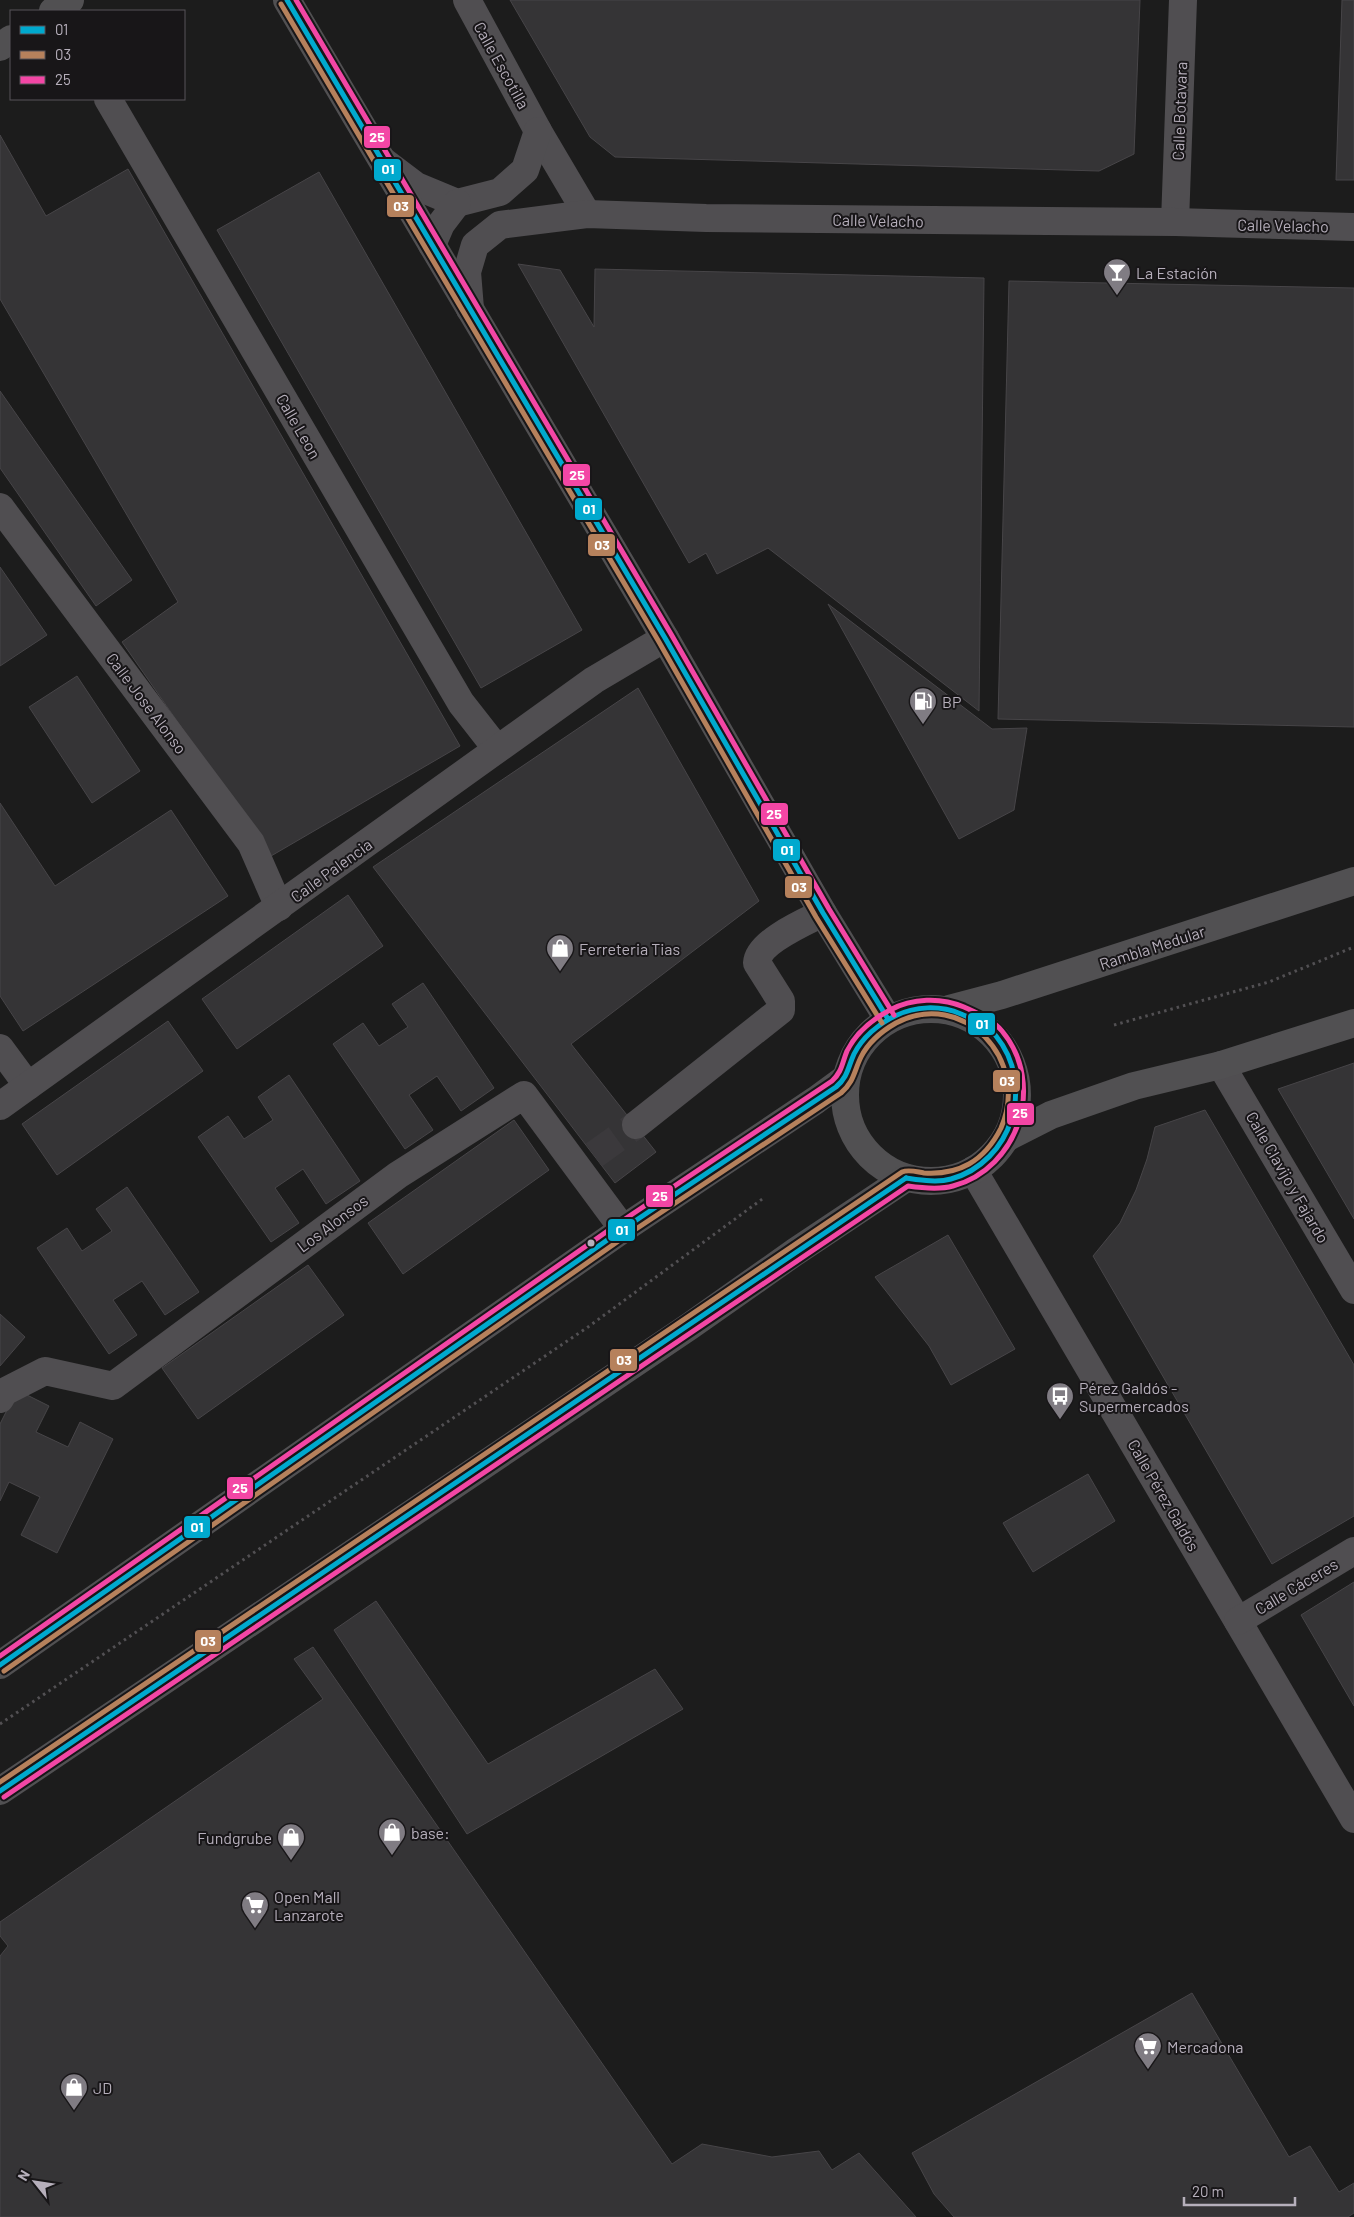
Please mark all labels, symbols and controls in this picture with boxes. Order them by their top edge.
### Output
legend [10,10,185,100]
street label: Calle Escotilla [470,18,534,112]
text: 01 [55,20,68,38]
text: 03 [55,45,71,63]
street label: Calle Botavara [1168,61,1190,161]
text: 25 [55,70,71,88]
line badge: 25 [363,125,391,149]
text: 25 [369,128,385,145]
line badge: 01 [373,158,402,182]
text: 01 [382,160,394,177]
line badge: 03 [386,194,415,218]
text: 03 [393,197,409,214]
street label: Calle Velacho [832,210,924,230]
street label: Calle Velacho [1237,215,1329,235]
bar icon: La Estación [1102,257,1132,296]
place label: La Estación [1136,263,1217,282]
street label: Calle Leon [273,390,325,462]
line badge: 25 [562,463,591,487]
text: 25 [569,466,585,483]
line badge: 01 [574,497,603,521]
text: 01 [583,500,595,517]
line badge: 03 [587,533,616,557]
text: 03 [594,536,610,553]
street label: Calle Jose Alonso [103,649,191,757]
fuel station icon: BP [908,686,938,725]
place label: BP [942,692,962,711]
line badge: 25 [760,802,789,826]
text: 25 [766,805,782,822]
street label: Calle Palencia [287,834,375,906]
line badge: 01 [772,838,801,862]
text: 01 [781,841,793,858]
line badge: 03 [784,875,813,899]
text: 03 [791,878,807,895]
street label: Rambla Medular [1097,921,1207,973]
shop icon: Ferreteria Tias [545,933,575,972]
place label: Ferreteria Tias [579,939,680,958]
line badge: 01 [967,1012,996,1036]
text: 01 [976,1015,988,1032]
line badge: 03 [992,1069,1021,1093]
text: 03 [999,1072,1015,1089]
line badge: 25 [1006,1102,1035,1126]
text: 25 [1012,1104,1028,1121]
street label: Calle Clavijo y Fajardo [1243,1108,1333,1246]
line badge: 25 [645,1184,674,1208]
text: 25 [652,1187,668,1204]
street label: Los Alonsos [293,1190,371,1256]
line badge: 01 [607,1218,636,1242]
text: 01 [616,1221,628,1238]
unlabelled marker [586,1238,596,1248]
line badge: 03 [609,1348,638,1372]
text: 03 [616,1351,632,1368]
place label: Pérez Galdós - Supermercados [1079,1378,1189,1415]
bus stop icon: Pérez Galdós - Supermercados [1045,1381,1075,1420]
street label: Calle Pérez Galdós [1124,1436,1204,1554]
line badge: 25 [226,1476,254,1500]
text: 25 [232,1479,248,1496]
line badge: 01 [183,1515,211,1539]
text: 01 [191,1518,203,1535]
street label: Calle Cáceres [1251,1554,1341,1618]
line badge: 03 [194,1629,222,1653]
text: 03 [200,1632,216,1649]
shop icon: base: [377,1817,407,1856]
shop icon: Fundgrube [276,1822,306,1861]
place label: base: [411,1823,450,1842]
place label: Fundgrube [197,1828,272,1847]
place label: Open Mall Lanzarote [274,1887,344,1924]
supermarket icon: Open Mall Lanzarote [240,1890,270,1929]
supermarket icon: Mercadona [1133,2031,1163,2070]
place label: Mercadona [1167,2037,1243,2056]
shop icon: JD [59,2072,89,2111]
place label: JD [93,2078,112,2097]
north arrow [10,2157,60,2207]
text: N [14,2167,33,2184]
scale bar [1184,2174,1295,2206]
text: 20 m [1192,2182,1224,2200]

